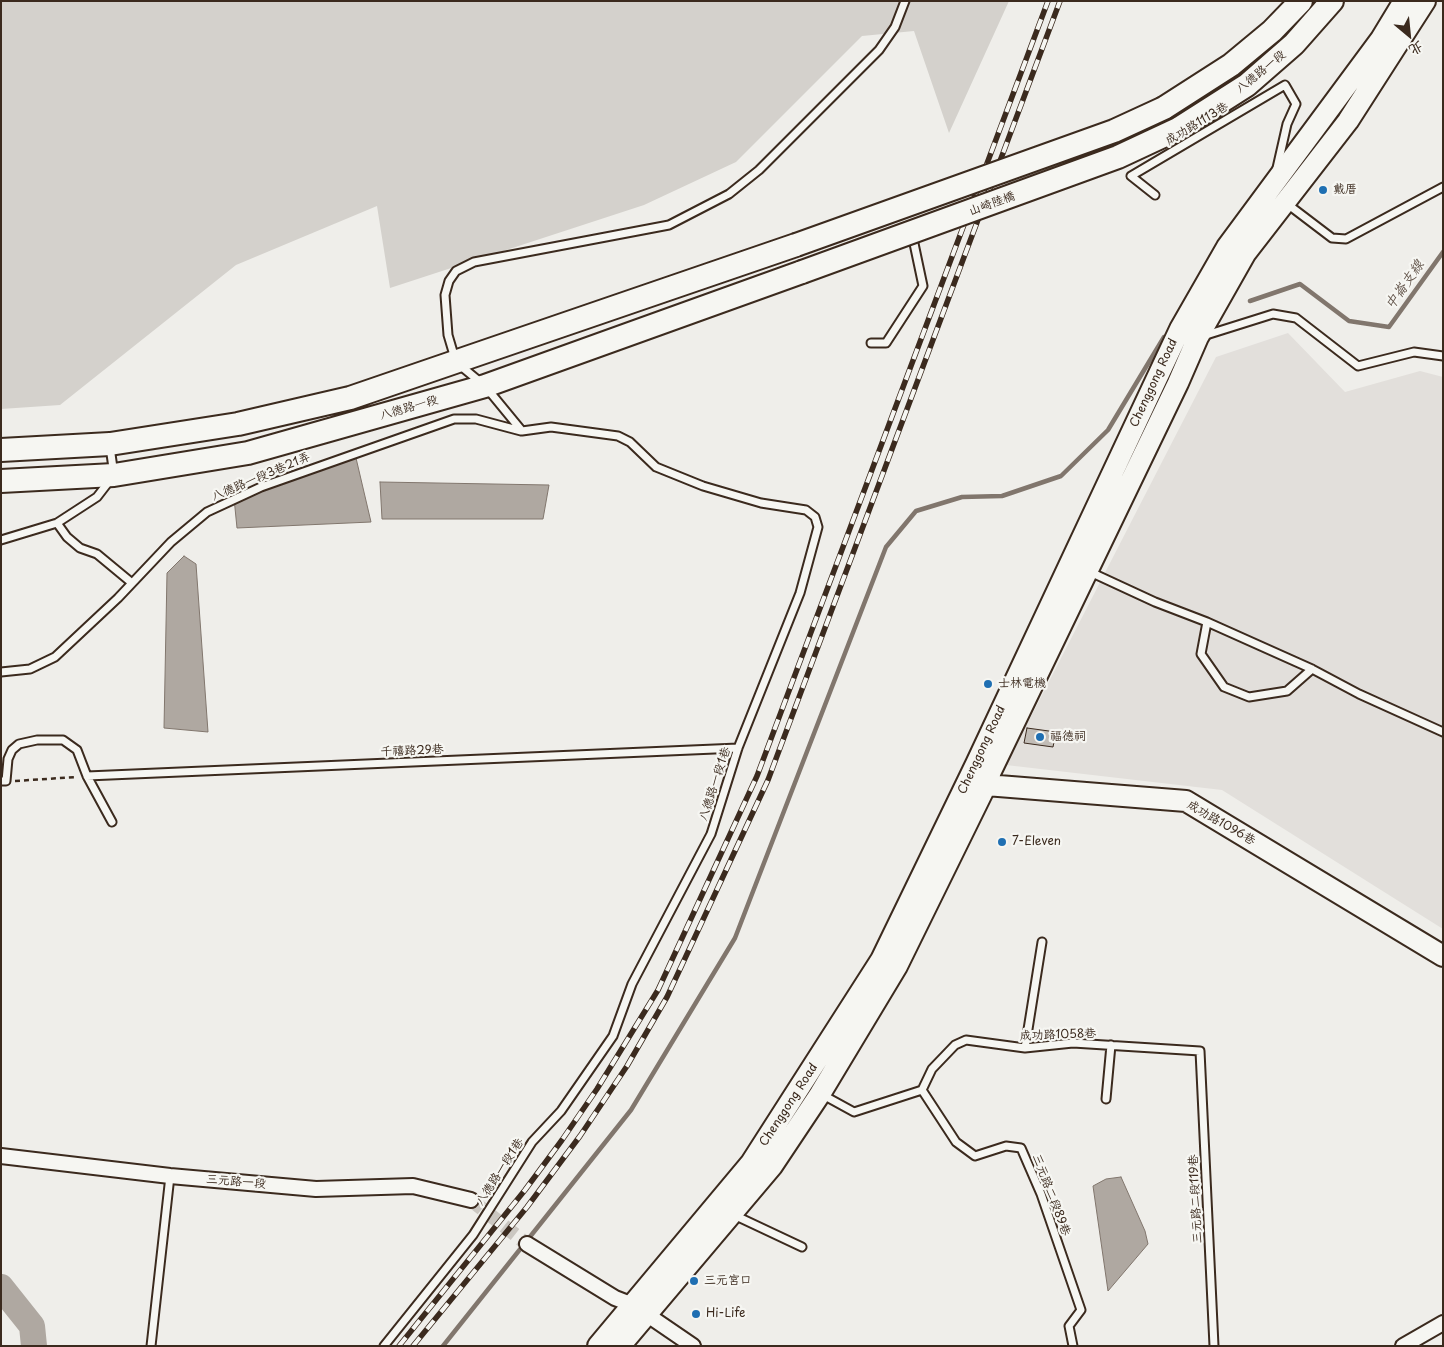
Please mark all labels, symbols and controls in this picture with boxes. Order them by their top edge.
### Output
north arrow [1384,10,1434,60]
text: 北 [1405,36,1427,61]
street label: 八德路一段 [1233,48,1289,96]
street label: 成功路1113巷 [1163,100,1231,148]
place label: 戴厝 [1333,183,1357,197]
marker: 戴厝 [1317,184,1329,196]
street label: 山崎陸橋 [967,189,1017,219]
water label: 中崙支線 [1382,257,1428,313]
street label: Chenggong Road [1127,336,1181,430]
street label: 八德路一段 [378,393,440,423]
street label: 八德路一段3巷21弄 [209,450,313,504]
place label: 士林電機 [998,677,1046,691]
marker: 士林電機 [982,678,994,690]
street label: Chenggong Road [955,703,1009,797]
place label: 福德祠 [1050,730,1086,744]
marker: 福德祠 [1034,731,1046,743]
street label: 千禧路29巷 [380,743,444,759]
street label: 八德路一段1巷 [696,745,734,823]
street label: 成功路1096巷 [1184,798,1258,848]
place label: 7-Eleven [1012,835,1061,849]
marker: 7-Eleven [996,836,1008,848]
street label: 成功路1058巷 [1019,1026,1097,1044]
street label: Chenggong Road [757,1061,821,1149]
street label: 八德路一段1巷 [473,1136,527,1208]
street label: 三元路二段89巷 [1029,1152,1073,1238]
street label: 三元路二段119巷 [1186,1154,1206,1244]
street label: 三元路一段 [205,1172,267,1192]
place label: 三元宮口 [704,1274,752,1288]
marker: 三元宮口 [688,1275,700,1287]
place label: Hi-Life [706,1307,745,1321]
marker: Hi-Life [690,1308,702,1320]

